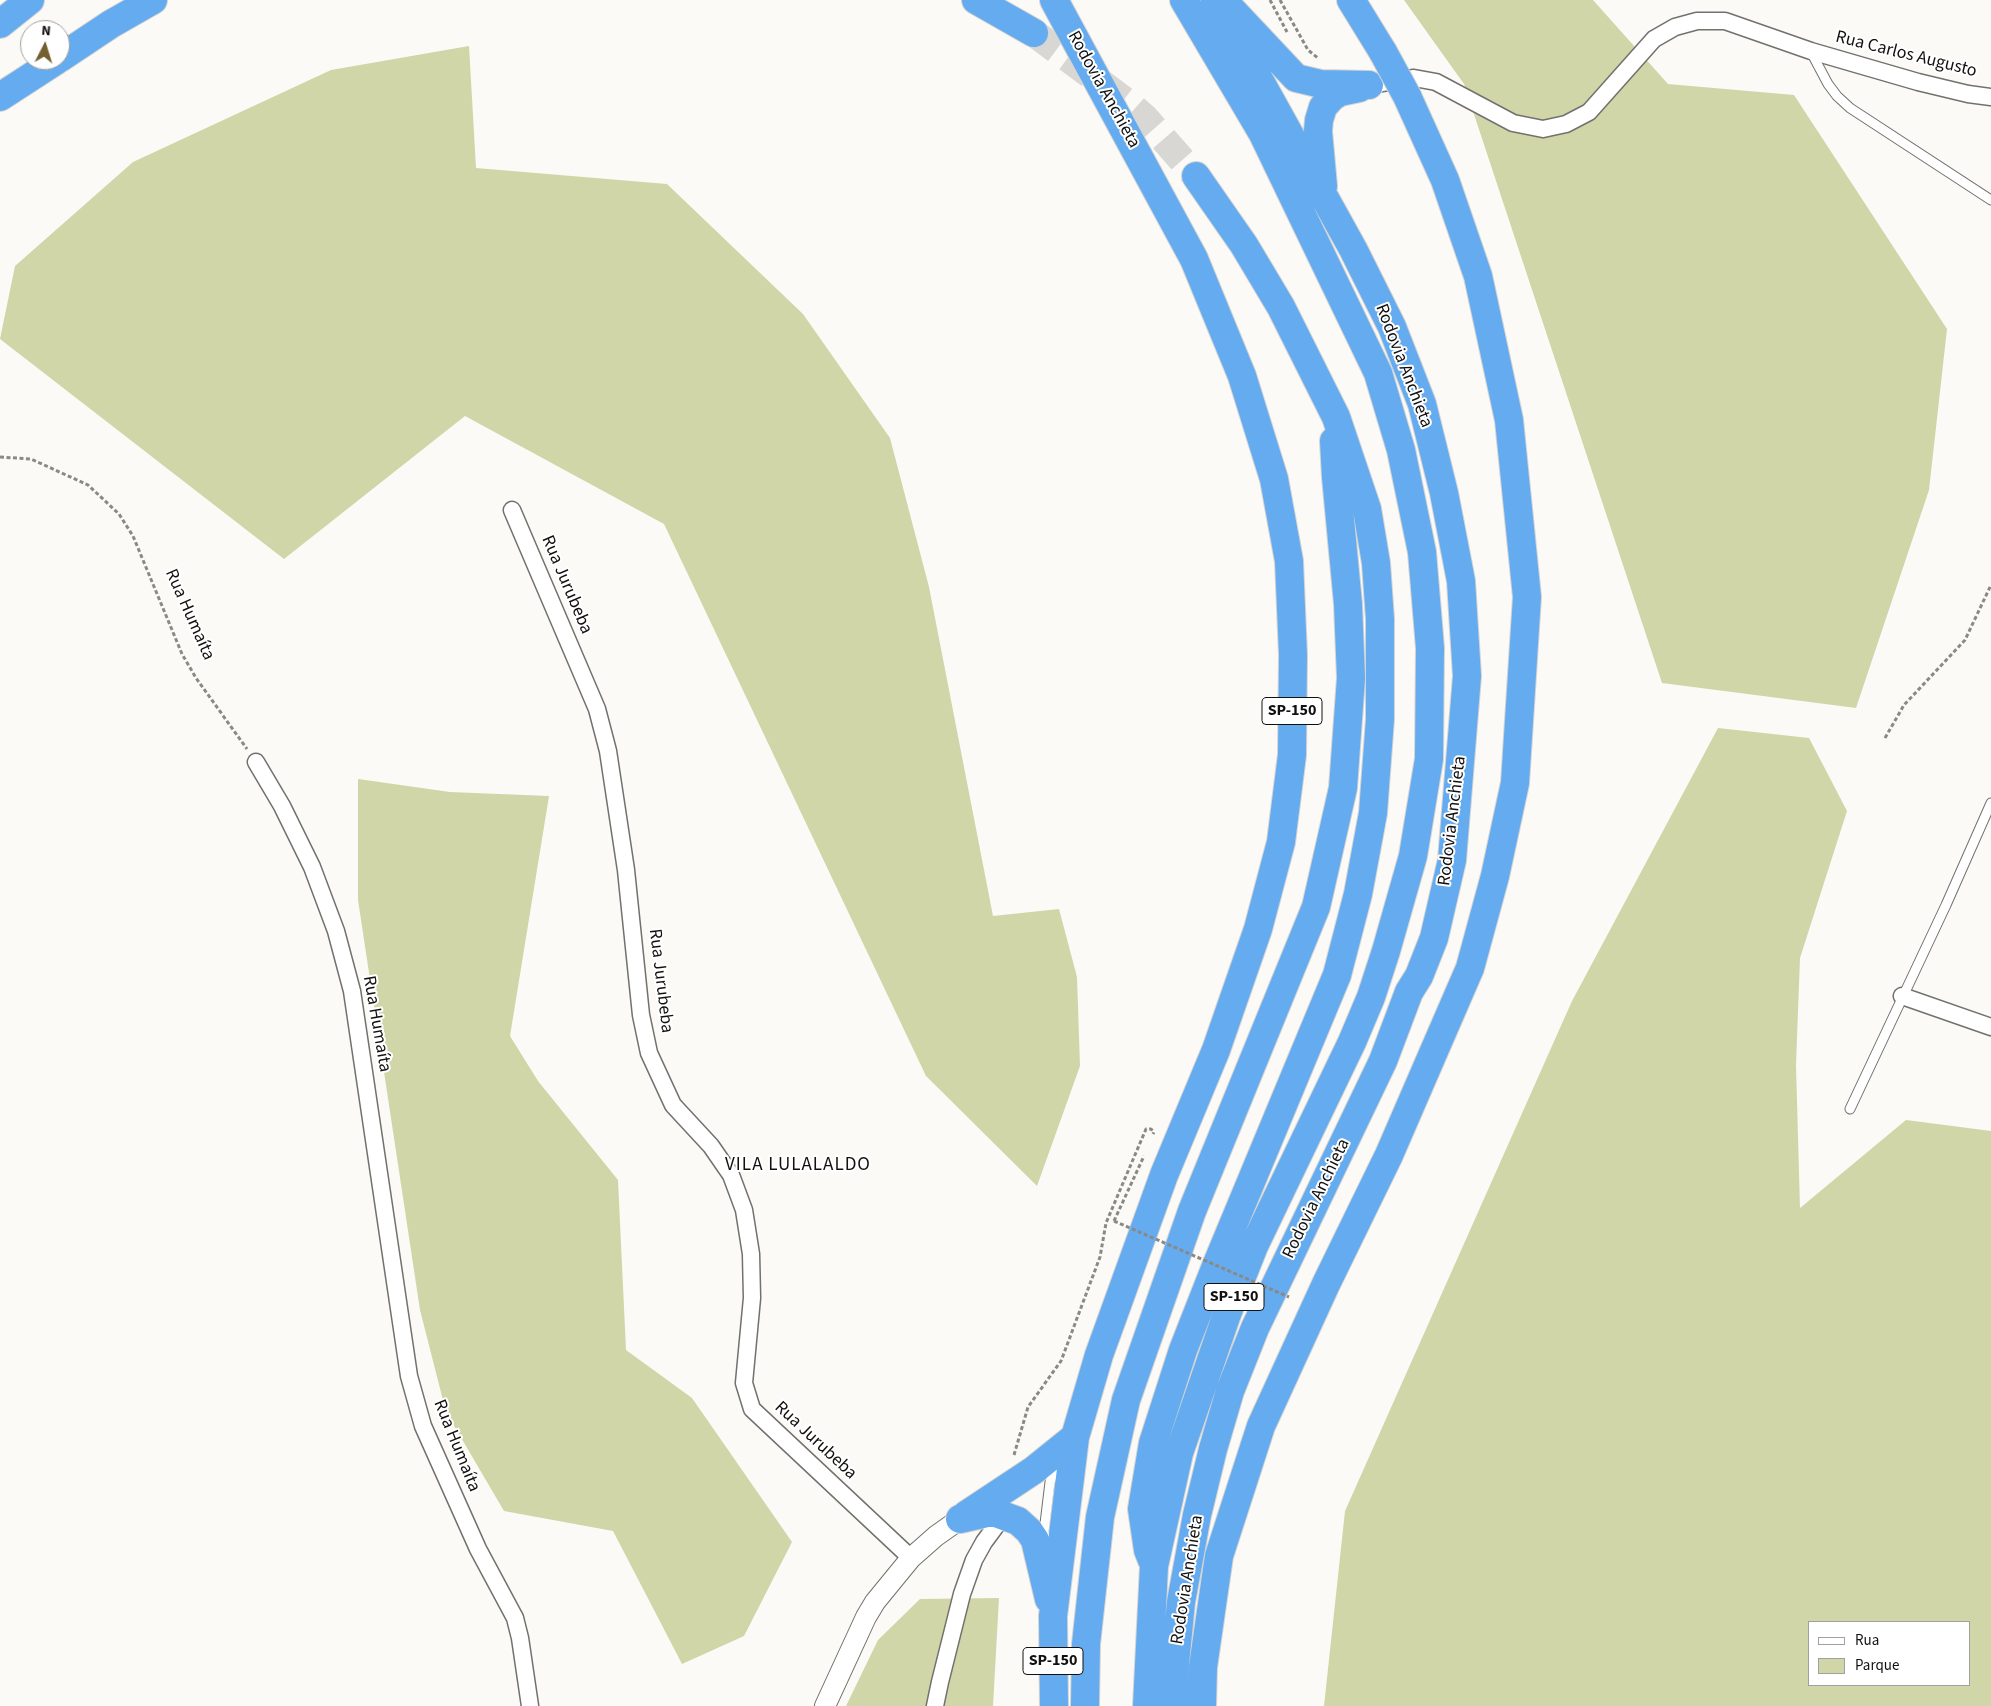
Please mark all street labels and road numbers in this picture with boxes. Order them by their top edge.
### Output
street label: Rua Carlos Augusto [1833,27,1979,83]
street label: Rodovia Anchieta [1062,28,1144,152]
street label: Rodovia Anchieta [1370,301,1436,431]
street label: Rua Jurubeba [536,533,596,637]
street label: Rua Humaíta [159,566,219,664]
road number: SP-150 [1262,698,1322,724]
street label: Rodovia Anchieta [1434,755,1472,887]
street label: Rua Jurubeba [643,928,677,1034]
street label: Rua Humaíta [357,974,395,1074]
street label: Rodovia Anchieta [1279,1136,1355,1262]
road number: SP-150 [1204,1284,1264,1310]
street label: Rua Humaíta [428,1397,484,1495]
street label: Rua Jurubeba [769,1397,861,1485]
street label: Rodovia Anchieta [1167,1514,1209,1646]
road number: SP-150 [1023,1648,1083,1674]

